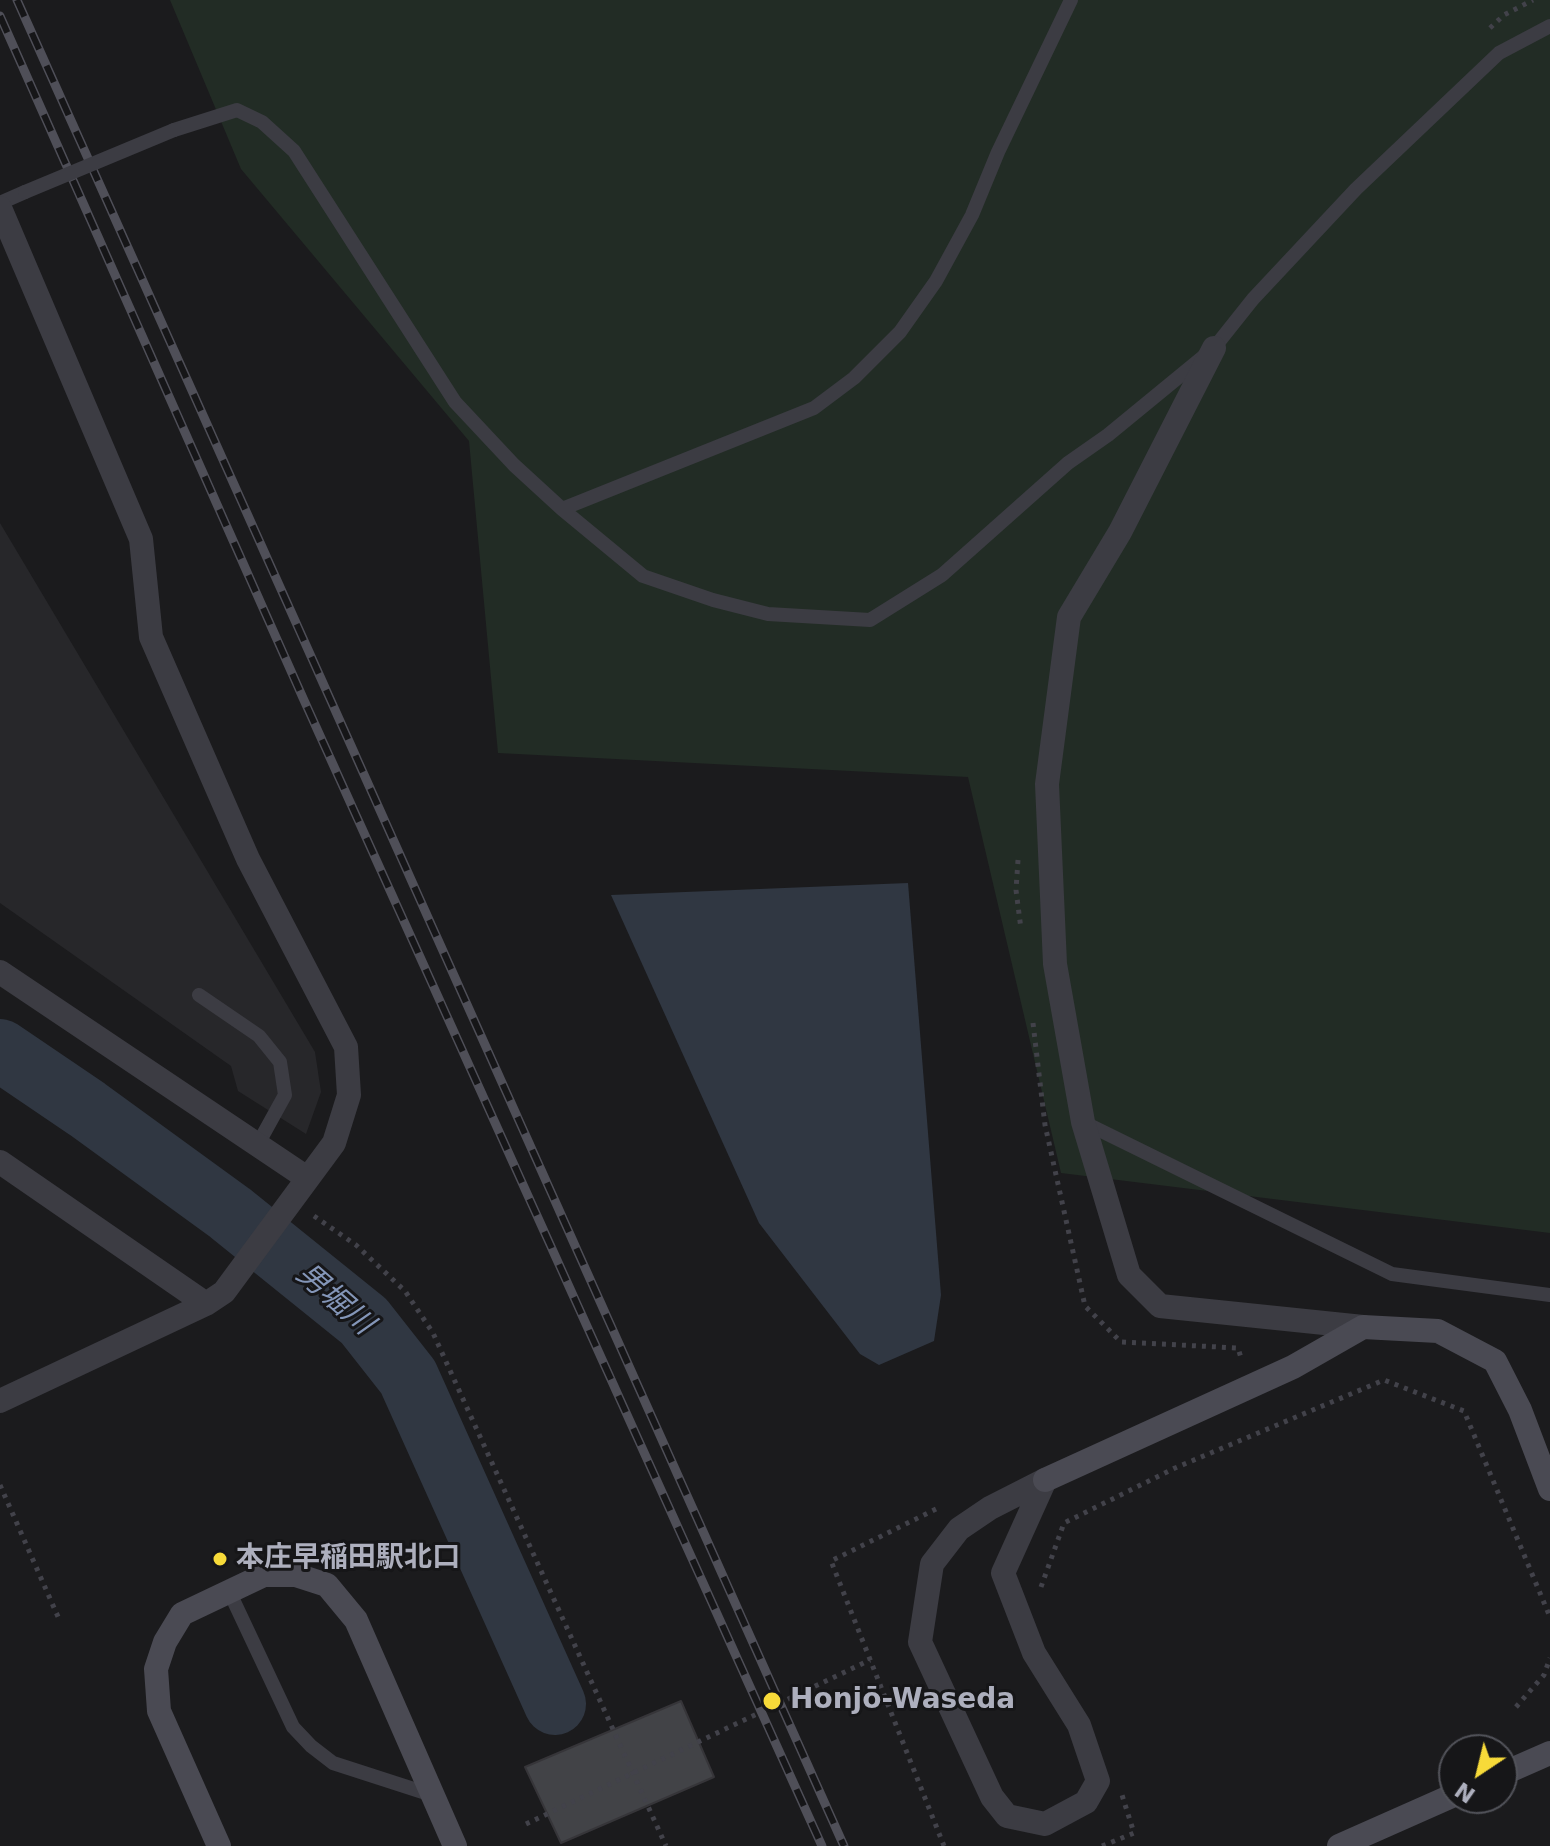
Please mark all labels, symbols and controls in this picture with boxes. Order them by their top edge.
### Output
water label: 男堀川 [288,1257,380,1343]
place label: 本庄早稲田駅北口 [236,1542,460,1576]
marker: 本庄早稲田駅北口 [211,1550,229,1568]
place label: Honjō-Waseda [790,1684,1015,1718]
marker: Honjō-Waseda [761,1690,783,1712]
north arrow [1438,1734,1518,1814]
text: N [1450,1777,1480,1808]

